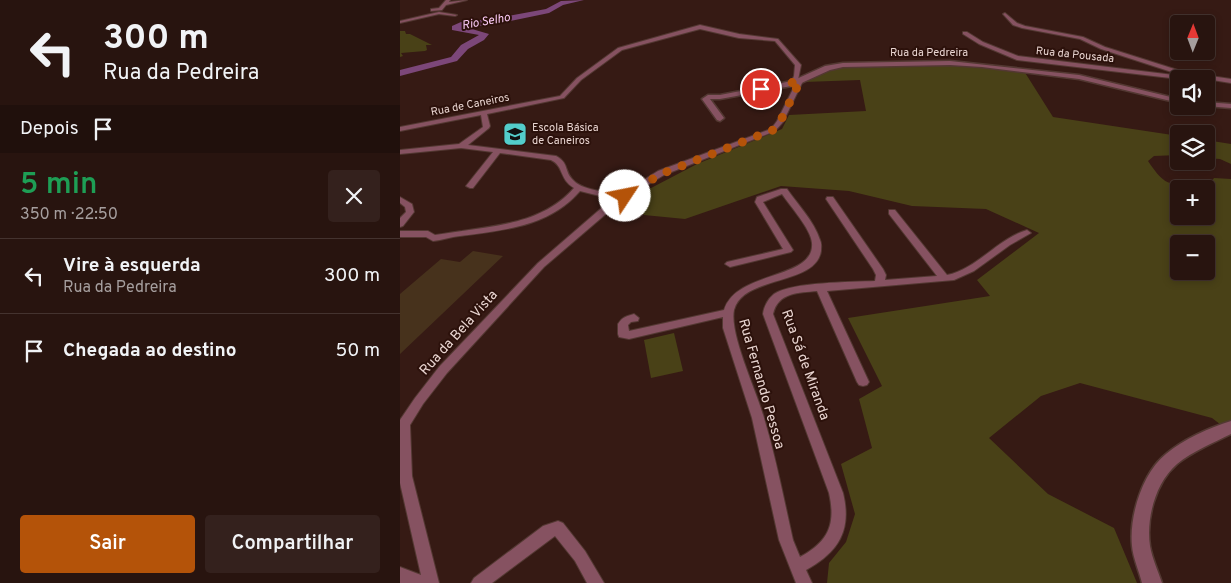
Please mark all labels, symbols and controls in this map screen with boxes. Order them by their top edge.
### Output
water label: Rio Selho [461,10,512,34]
north arrow [1170,15,1215,60]
map controls [1170,15,1215,280]
text: 300 m [103,17,209,61]
icon: left [20,20,85,85]
street label: Rua da Pousada [1035,44,1115,66]
street label: Rua da Pedreira [890,46,968,60]
text: Rua da Pedreira [103,60,259,87]
pin [740,68,782,110]
button: sound [1170,70,1215,115]
icon: arrive [747,75,775,103]
street label: Rua de Caneiros [429,91,511,119]
icon: arrive [89,115,117,143]
text: Depois [20,117,79,141]
school or university icon: Escola Básica de Caneiros [502,121,528,147]
place label: Escola Básica de Caneiros [532,121,599,148]
button: layers [1170,125,1215,170]
text: 5 min [20,167,97,204]
position arrow [598,169,650,221]
button: close [328,170,380,222]
button: + [1170,180,1215,225]
text: 350 m · 22:50 [20,205,118,225]
button: − [1170,235,1215,280]
text: Vire à esquerda [63,254,201,278]
icon: left [20,262,48,290]
text: 300 m [324,264,380,288]
text: Rua da Pedreira [63,278,177,298]
street label: Rua da Bela Vista [416,287,502,379]
street label: Rua Sá de Miranda [777,307,833,423]
street label: Rua Fernando Pessoa [734,317,788,451]
icon: arrive [20,337,48,365]
text: Chegada ao destino [63,339,237,363]
text: 50 m [335,339,380,363]
button: Sair [20,515,195,573]
button: Compartilhar [205,515,380,573]

